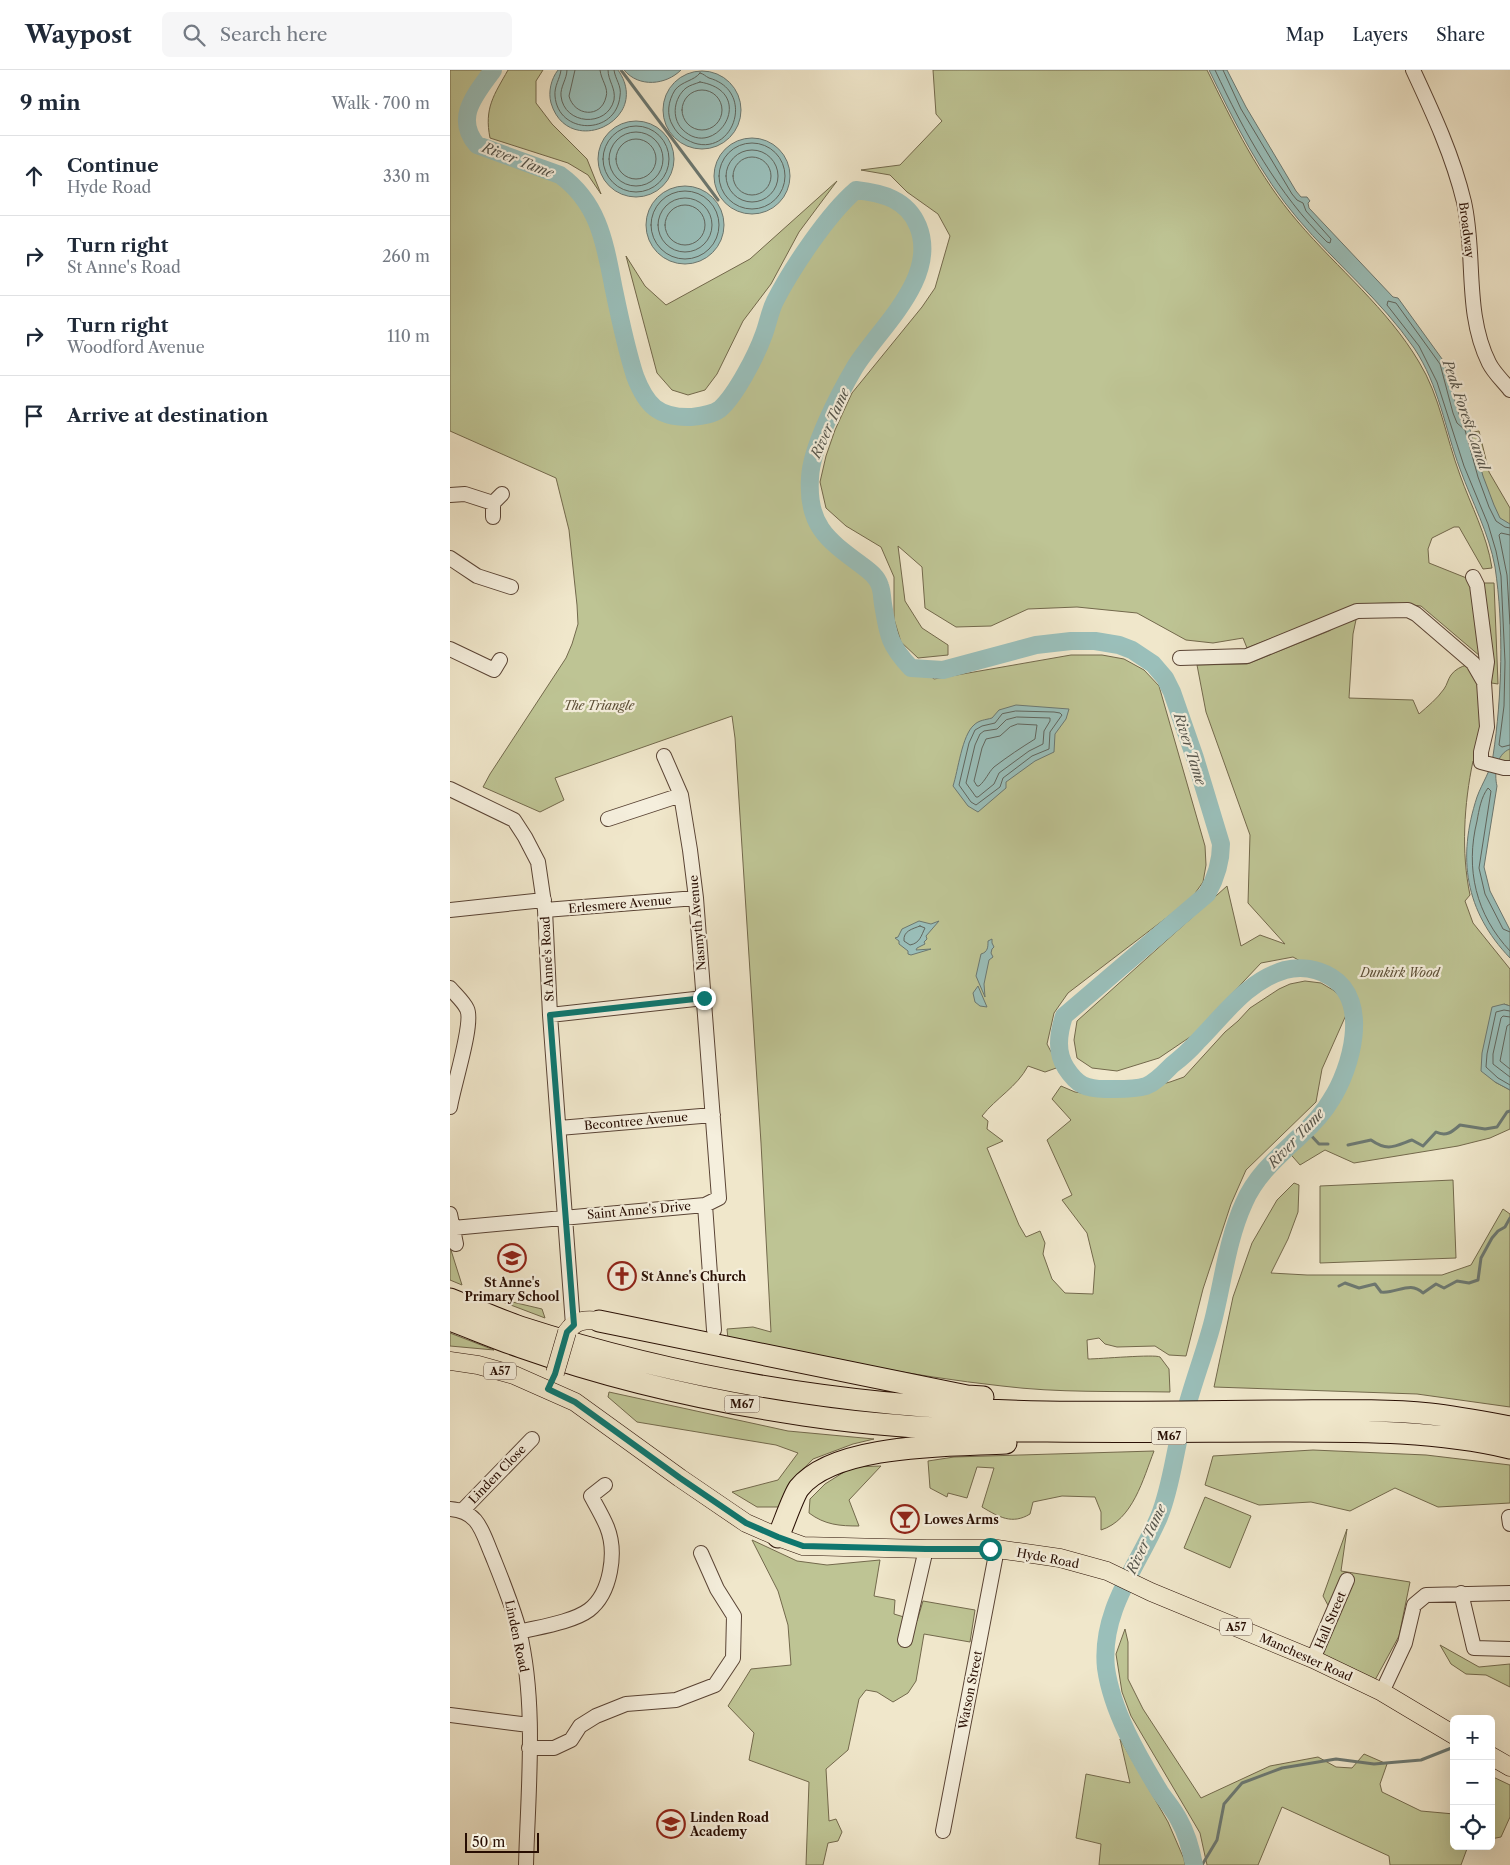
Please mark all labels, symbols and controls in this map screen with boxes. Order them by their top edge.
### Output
search box [162,12,512,57]
text: Waypost [25,20,132,49]
icon: search [180,21,208,49]
text: Search here [220,23,327,46]
text: Map [1286,24,1324,46]
text: Layers [1352,24,1408,46]
text: Share [1436,24,1485,46]
text: 9 min [20,90,81,115]
text: Walk · 700 m [331,93,430,113]
water label: River Tame [479,138,557,182]
text: Continue [67,154,159,177]
icon: ahead [20,162,48,190]
text: 330 m [383,166,430,186]
text: Hyde Road [67,177,151,197]
street label: Broadway [1456,201,1478,259]
text: Turn right [67,234,168,257]
icon: right [20,242,48,270]
text: 260 m [382,246,430,266]
text: St Anne's Road [67,257,181,277]
text: Turn right [67,314,168,337]
icon: right [20,322,48,350]
text: 110 m [387,326,430,346]
text: Woodford Avenue [67,337,205,357]
water label: Peak Forest Canal [1438,356,1494,474]
water label: River Tame [806,384,854,462]
icon: arrive [20,402,48,430]
text: Arrive at destination [67,404,268,427]
park label: The Triangle [564,698,636,713]
water label: River Tame [1170,710,1211,789]
street label: Nasmyth Avenue [685,874,709,971]
street label: Erlesmere Avenue [568,892,673,916]
street label: St Anne's Road [537,915,557,1002]
park label: Dunkirk Wood [1359,965,1442,980]
route end [693,987,716,1010]
water label: River Tame [1263,1104,1329,1172]
street label: Becontree Avenue [583,1109,689,1133]
street label: Saint Anne's Drive [586,1198,692,1222]
school or university icon: St Anne's Primary School [497,1243,527,1273]
church icon: St Anne's Church [607,1261,637,1291]
place label: St Anne's Church [641,1269,747,1284]
place label: St Anne's Primary School [464,1275,560,1304]
road number: A57 [484,1362,516,1380]
road number: M67 [724,1396,760,1412]
road number: M67 [1152,1428,1186,1444]
street label: Linden Close [465,1441,529,1507]
water label: River Tame [1122,1500,1171,1578]
bar icon: Lowes Arms [890,1504,920,1534]
place label: Lowes Arms [924,1512,999,1527]
route start [979,1538,1002,1561]
street label: Hyde Road [1016,1545,1081,1572]
street label: Hall Street [1311,1588,1349,1651]
street label: Linden Road [502,1599,532,1674]
road number: A57 [1220,1618,1252,1635]
street label: Manchester Road [1257,1630,1355,1685]
street label: Watson Street [955,1649,985,1732]
map controls [1450,1715,1495,1850]
button: + [1450,1715,1495,1760]
button: − [1450,1760,1495,1805]
button: locate [1450,1805,1495,1850]
school or university icon: Linden Road Academy [656,1809,686,1839]
place label: Linden Road Academy [689,1810,769,1839]
scale bar [465,1830,539,1853]
text: 50 m [472,1833,505,1851]

